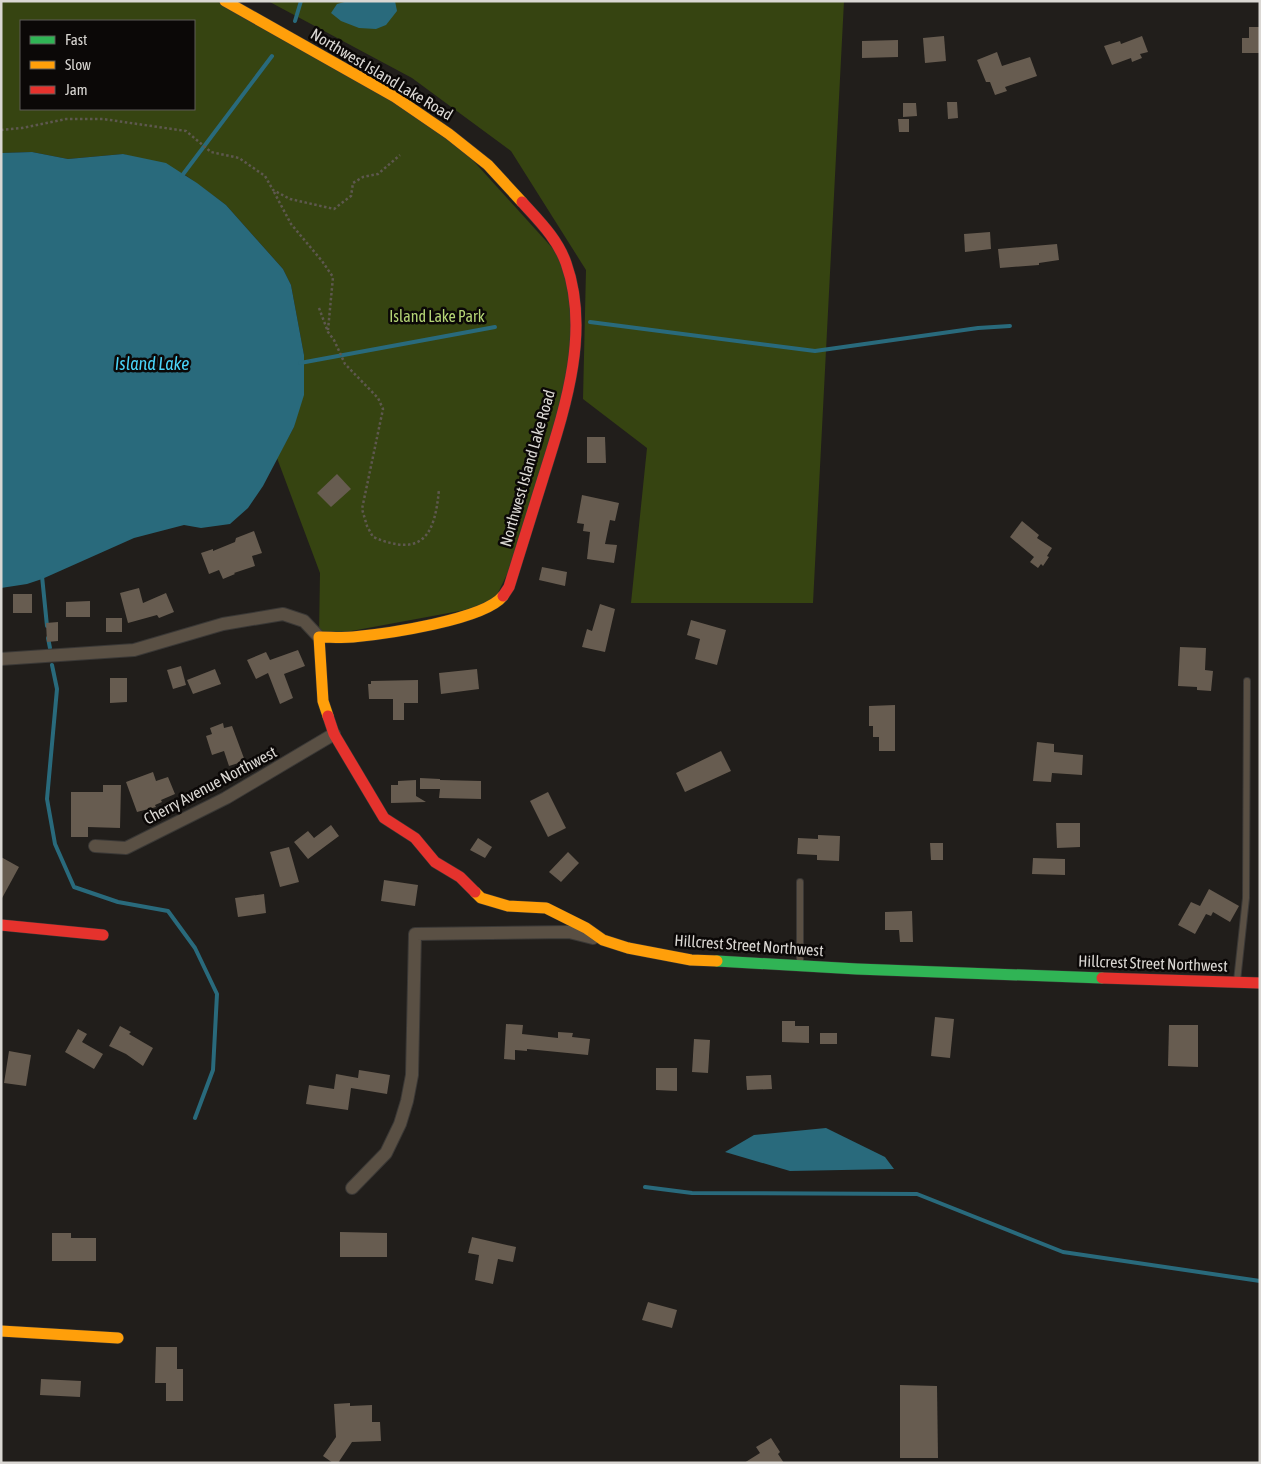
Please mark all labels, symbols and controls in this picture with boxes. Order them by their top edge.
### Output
legend [20,20,195,110]
street label: Northwest Island Lake Road [308,24,456,124]
text: Fast [65,31,87,48]
text: Slow [65,56,91,73]
text: Jam [65,81,88,98]
park label: Island Lake Park [389,307,485,325]
water label: Island Lake [115,353,189,374]
street label: Northwest Island Lake Road [496,388,558,548]
street label: Cherry Avenue Northwest [141,742,280,829]
street label: Hillcrest Street Northwest [674,931,825,959]
street label: Hillcrest Street Northwest [1078,951,1229,975]

